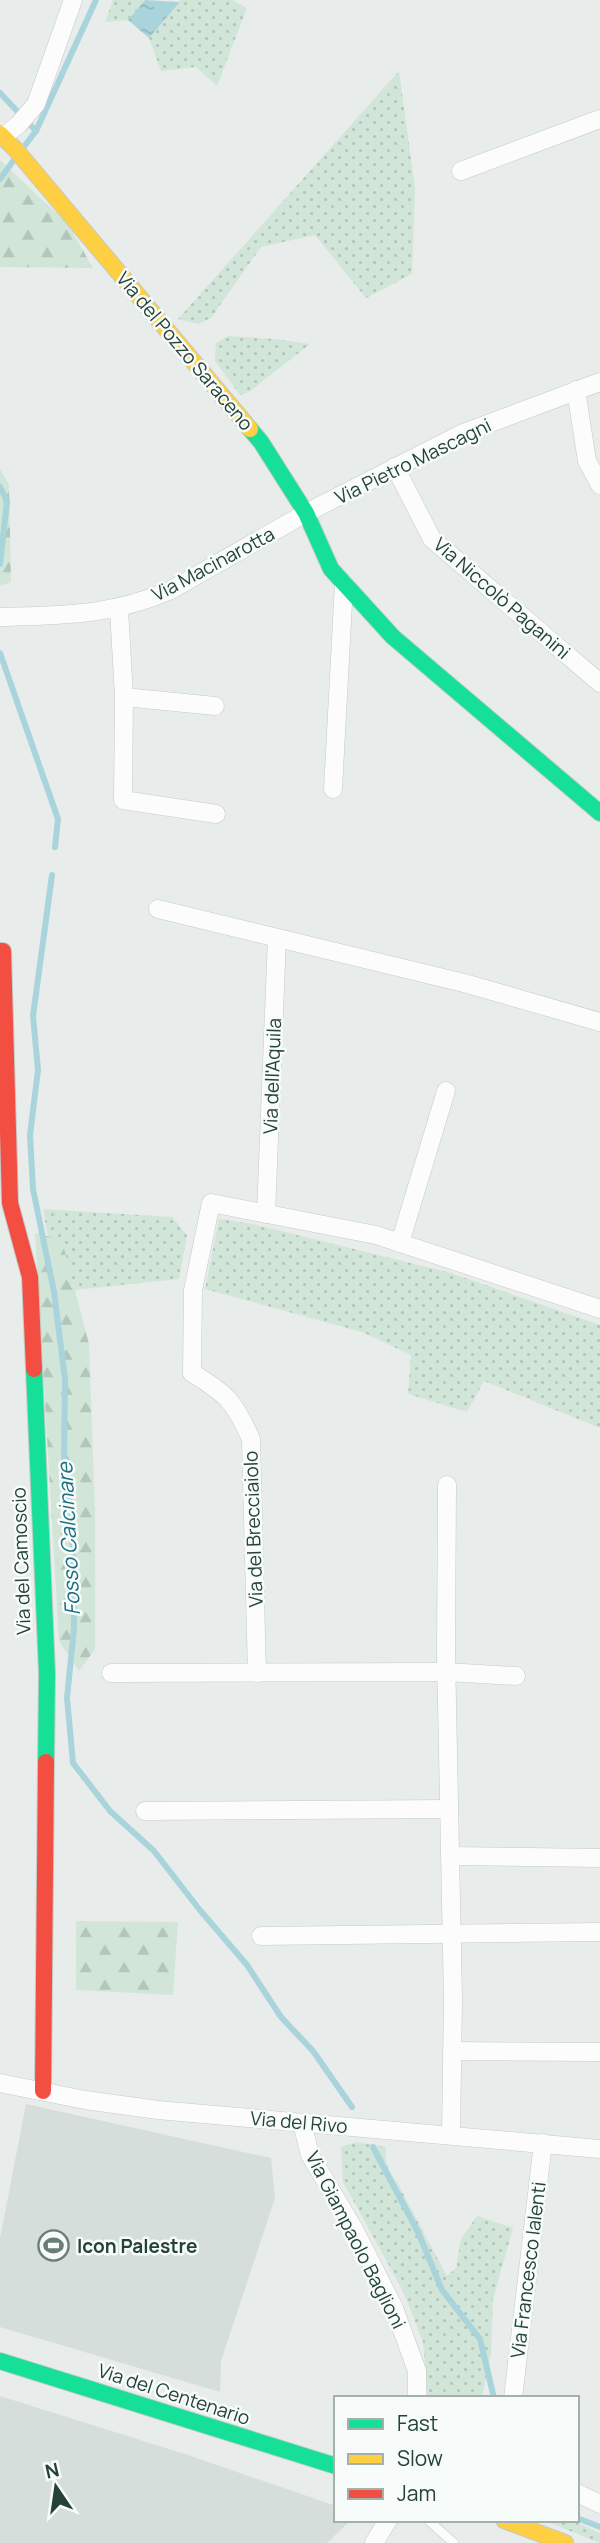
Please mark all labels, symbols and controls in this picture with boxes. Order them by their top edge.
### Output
street label: Via del Pozzo Saraceno [111,266,259,436]
street label: Via Pietro Mascagni [331,412,495,510]
street label: Via Macinarotta [147,521,279,607]
street label: Via Niccolò Paganini [428,531,576,665]
street label: Via dell'Aquila [257,1017,287,1135]
street label: Via del Brecciaiolo [237,1450,269,1608]
water label: Fosso Calcinare [50,1460,86,1616]
street label: Via del Camoscio [5,1487,37,1635]
street label: Via del Rivo [249,2105,349,2139]
street label: Via Giampaolo Baglioni [300,2147,412,2333]
street label: Via Francesco Ialenti [504,2180,552,2360]
sports icon: Icon Palestre [37,2229,71,2263]
place label: Icon Palestre [77,2233,197,2259]
street label: Via del Centenario [95,2357,253,2431]
legend [334,2396,579,2522]
text: Fast [397,2409,438,2437]
text: Slow [397,2444,443,2472]
north arrow [21,2452,91,2522]
text: N [43,2456,62,2485]
text: Jam [397,2479,436,2507]

